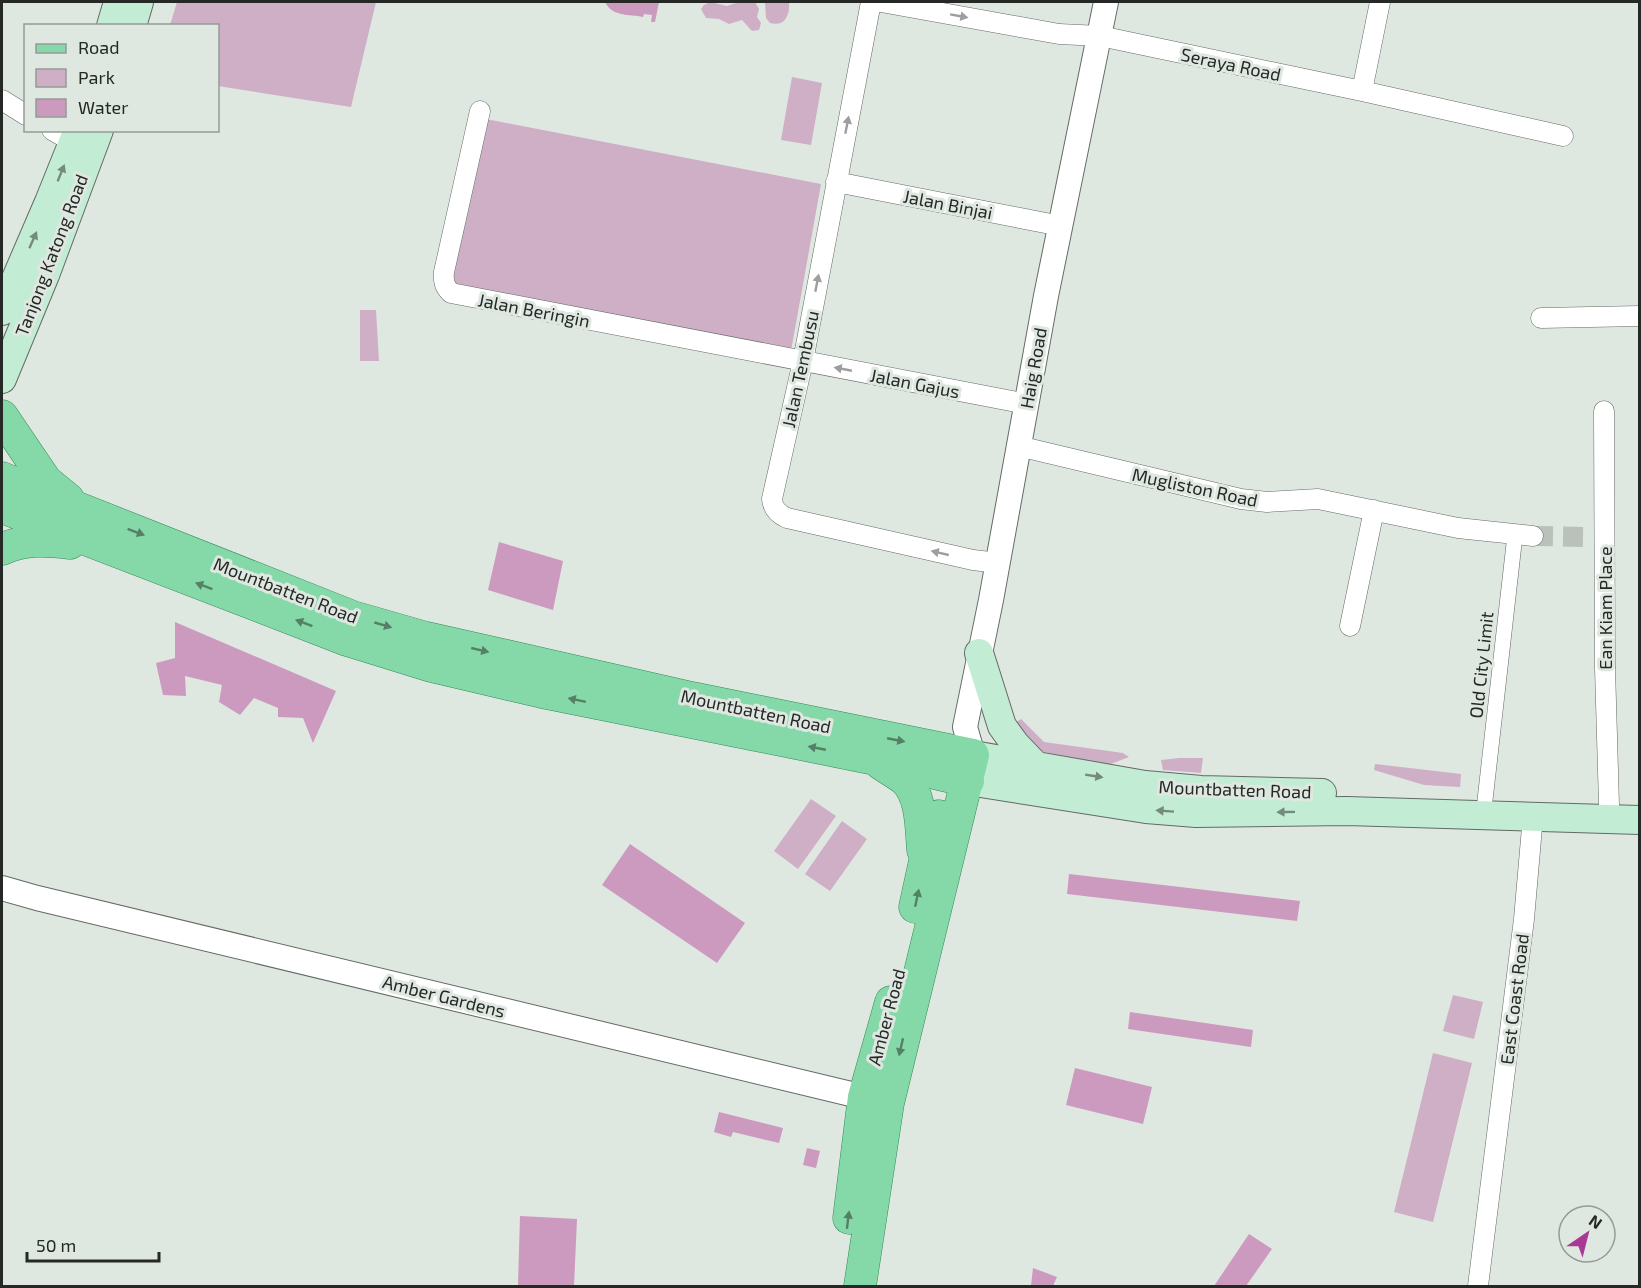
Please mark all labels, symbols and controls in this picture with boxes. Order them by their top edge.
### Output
one-way arrow [950,11,969,20]
legend [24,24,219,132]
text: Road [78,36,119,58]
street label: Seraya Road [1179,43,1283,85]
text: Park [78,66,115,88]
text: Water [78,96,128,118]
one-way arrow [843,115,852,134]
one-way arrow [56,163,66,181]
street label: Tanjong Katong Road [10,171,92,339]
street label: Jalan Binjai [901,185,995,223]
one-way arrow [28,231,37,248]
one-way arrow [813,274,822,293]
street label: Jalan Beringin [476,288,592,332]
street label: Jalan Tembusu [777,308,823,430]
street label: Haig Road [1015,326,1051,410]
one-way arrow [833,364,852,373]
street label: Jalan Gajus [868,364,962,402]
street label: Mugliston Road [1130,463,1260,511]
one-way arrow [128,527,146,537]
street label: Ean Kiam Place [1594,546,1616,670]
one-way arrow [931,547,949,557]
street label: Mountbatten Road [211,552,361,628]
one-way arrow [195,580,213,590]
street label: Old City Limit [1464,610,1498,719]
one-way arrow [294,618,312,628]
one-way arrow [374,621,392,631]
one-way arrow [471,646,490,655]
street label: Mountbatten Road [679,684,833,738]
one-way arrow [567,695,586,704]
one-way arrow [887,736,906,745]
one-way arrow [808,743,827,752]
one-way arrow [1085,772,1104,781]
street label: Mountbatten Road [1158,775,1312,803]
one-way arrow [1156,806,1175,816]
one-way arrow [1277,807,1296,817]
one-way arrow [912,889,922,908]
street label: East Coast Road [1495,932,1533,1066]
street label: Amber Road [863,966,909,1068]
street label: Amber Gardens [380,970,508,1022]
one-way arrow [896,1038,906,1056]
north arrow [1557,1204,1617,1264]
text: N [1586,1210,1606,1232]
one-way arrow [844,1211,853,1230]
scale bar [27,1225,159,1263]
text: 50 m [36,1234,76,1256]

